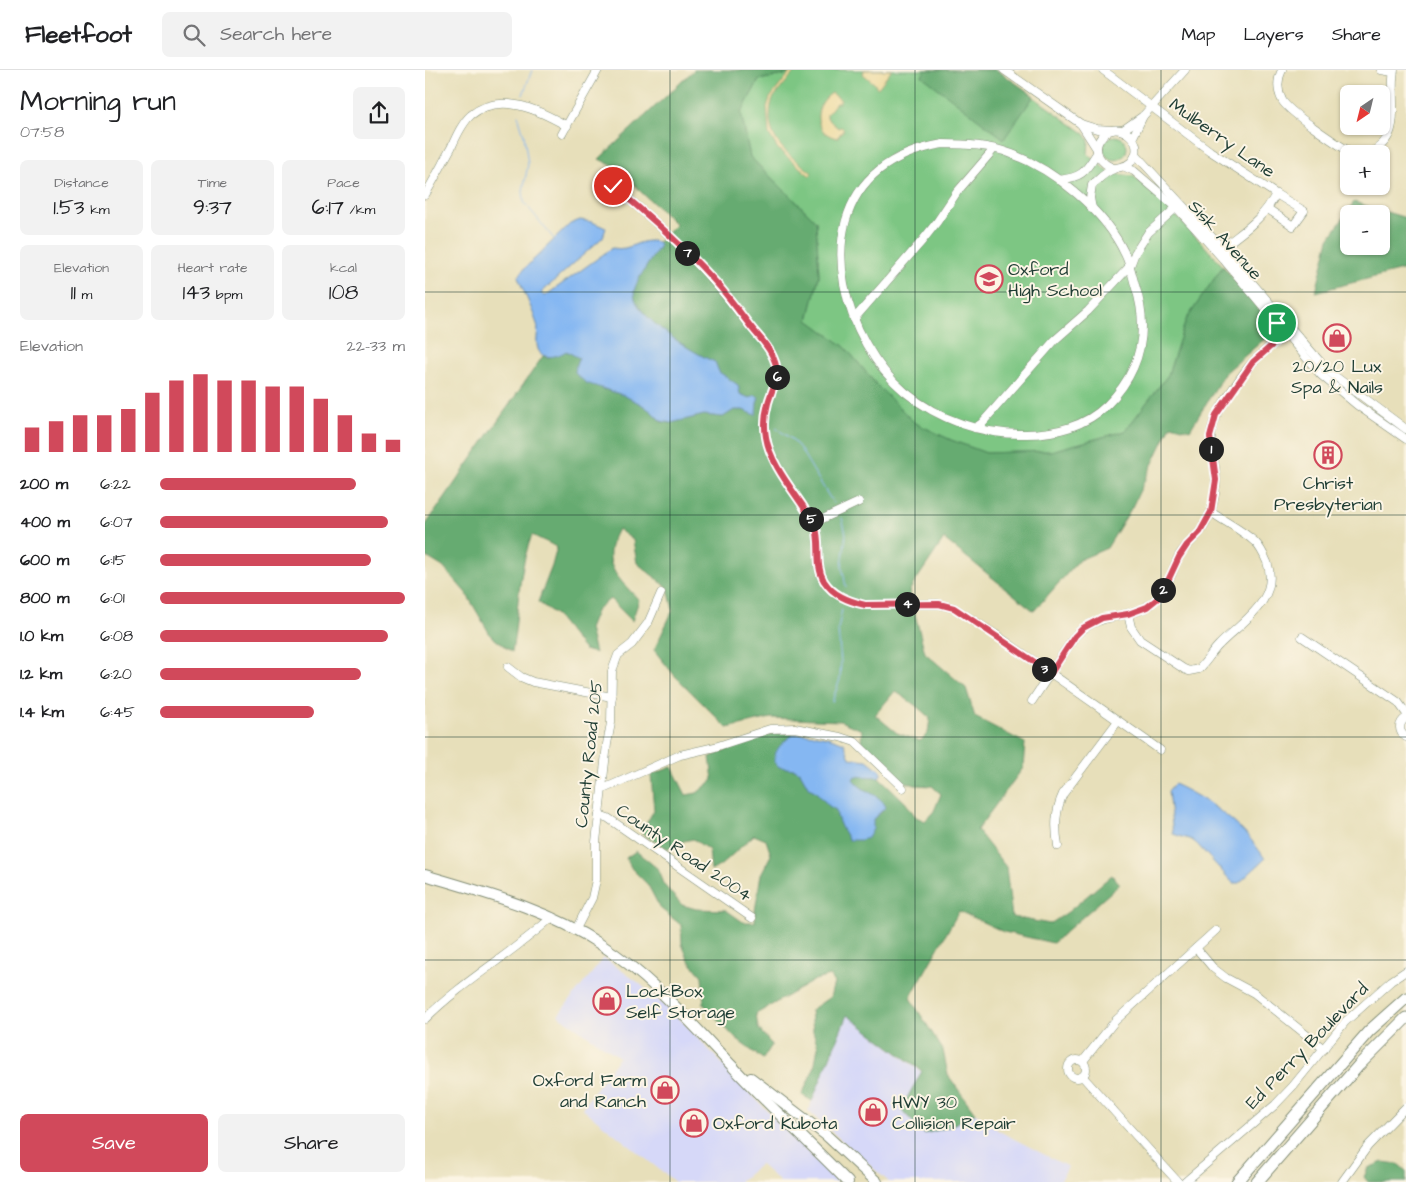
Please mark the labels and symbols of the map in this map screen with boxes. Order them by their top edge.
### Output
north arrow [1340,85,1390,135]
street label: Mulberry Lane [1163,92,1280,185]
pin [592,165,634,207]
street label: Sisk Avenue [1182,194,1268,286]
pin: 7 [675,240,699,266]
place label: Oxford High School [1008,257,1102,304]
school or university icon: Oxford High School [974,264,1004,294]
pin [1256,302,1298,344]
shop icon: 20/20 Lux Spa & Nails [1322,323,1352,353]
place label: 20/20 Lux Spa & Nails [1291,354,1383,400]
pin: 6 [765,364,789,390]
pin: 1 [1199,436,1223,462]
building icon: Christ Presbyterian [1313,440,1343,470]
place label: Christ Presbyterian [1274,471,1382,518]
pin: 5 [799,506,823,532]
pin: 2 [1151,578,1175,602]
pin: 4 [895,592,919,616]
pin: 3 [1031,656,1057,682]
street label: County Road 205 [569,679,610,829]
street label: County Road 2004 [610,798,757,909]
street label: Ed Perry Boulevard [1240,977,1375,1116]
place label: LockBox Self Storage [626,979,735,1026]
shop icon: LockBox Self Storage [592,986,622,1016]
place label: Oxford Farm and Ranch [533,1068,646,1114]
shop icon: Oxford Farm and Ranch [650,1075,680,1105]
place label: HWY 30 Collision Repair [892,1090,1016,1136]
shop icon: HWY 30 Collision Repair [858,1097,888,1127]
shop icon: Oxford Kubota [679,1108,709,1138]
place label: Oxford Kubota [713,1111,837,1136]

